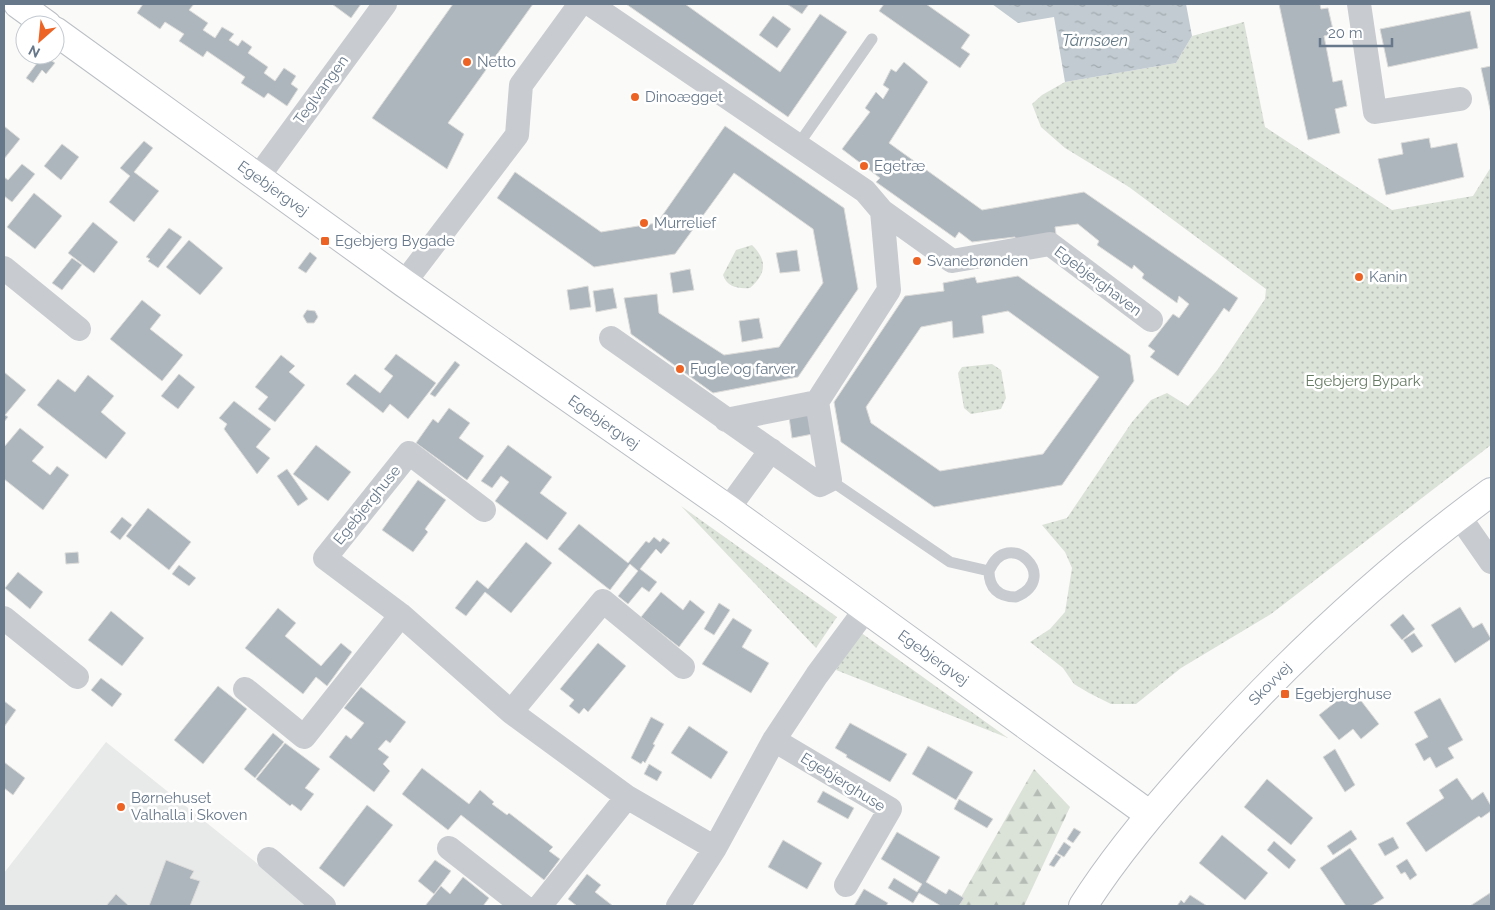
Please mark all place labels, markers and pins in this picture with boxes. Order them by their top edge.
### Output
place label: Netto [477,53,516,71]
marker: Netto [461,56,473,68]
place label: Dinoægget [645,88,723,106]
marker: Dinoægget [629,91,641,103]
place label: Egetræ [874,157,925,175]
marker: Egetræ [858,160,870,172]
place label: Murrelief [654,214,717,232]
marker: Murrelief [638,217,650,229]
place label: Egebjerg Bygade [335,232,455,250]
marker: Egebjerg Bygade [319,235,331,247]
place label: Svanebrønden [927,252,1028,270]
marker: Svanebrønden [911,255,923,267]
place label: Kanin [1369,268,1408,286]
marker: Kanin [1353,271,1365,283]
place label: Fugle og farver [690,360,796,378]
marker: Fugle og farver [674,363,686,375]
place label: Egebjerghuse [1295,685,1392,703]
marker: Egebjerghuse [1279,688,1291,700]
place label: Børnehuset Valhalla i Skoven [131,789,247,824]
marker: Børnehuset Valhalla i Skoven [115,801,127,813]

